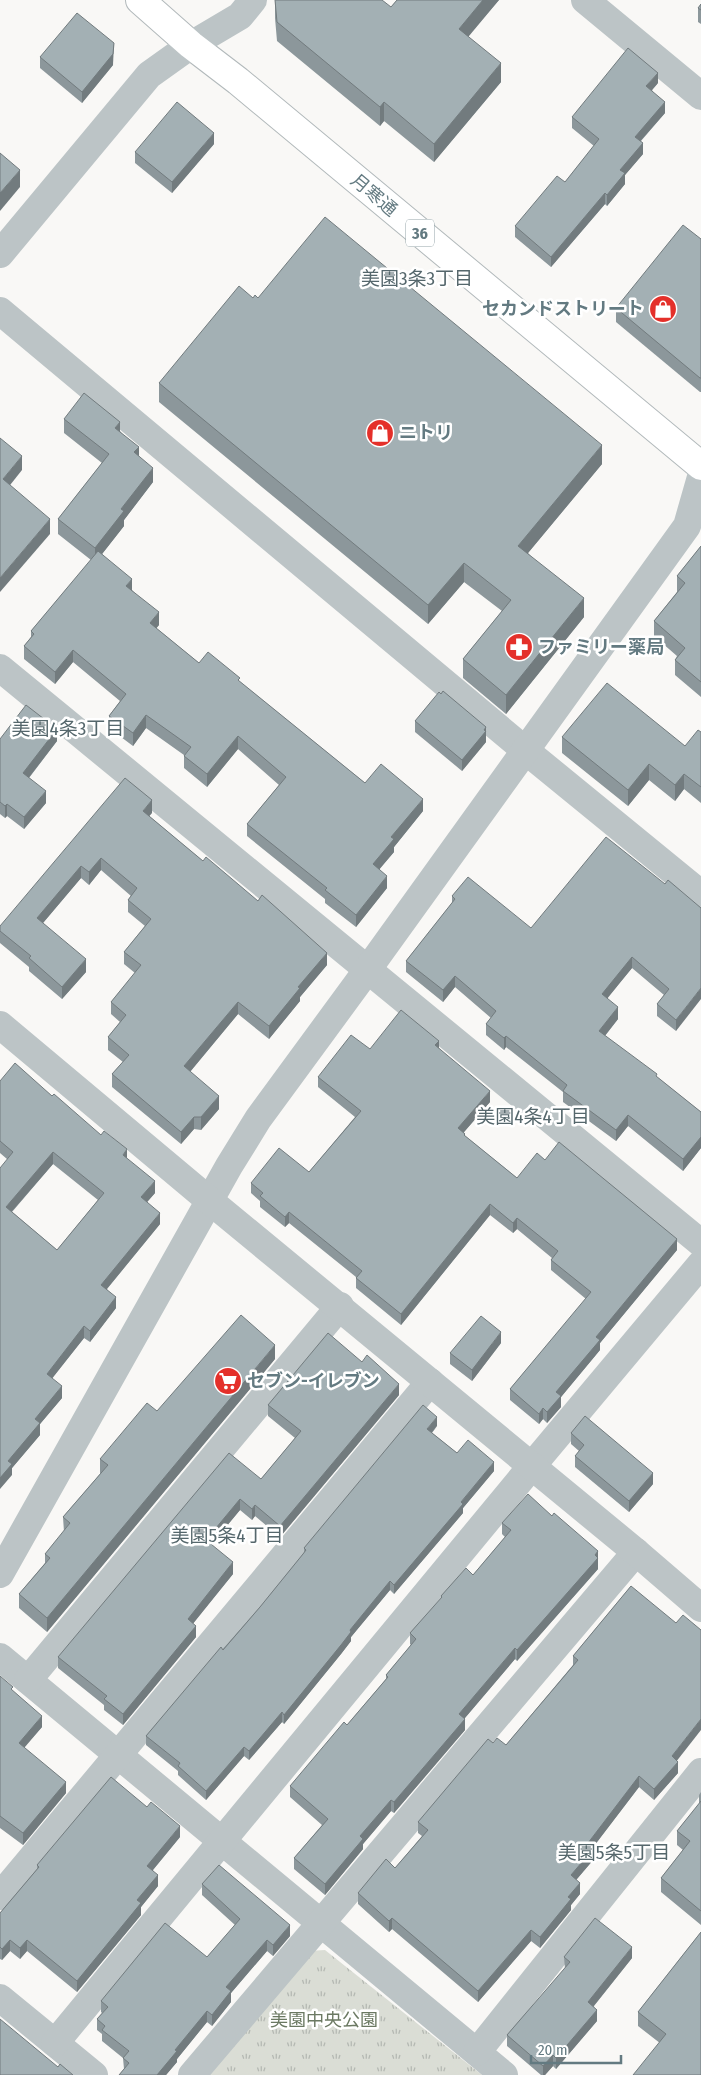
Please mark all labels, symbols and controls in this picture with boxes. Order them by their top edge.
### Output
street label: 月寒通 [346,169,402,221]
road number: 36 [406,220,434,247]
district label: 美園3条3丁目 [361,267,473,290]
shop icon: セカンドストリート [648,294,678,324]
place label: セカンドストリート [482,298,644,320]
shop icon: ニトリ [365,418,395,448]
place label: ニトリ [399,422,453,444]
pharmacy icon: ファミリー薬局 [504,632,534,662]
place label: ファミリー薬局 [538,636,664,658]
district label: 美園4条3丁目 [12,717,124,740]
district label: 美園4条4丁目 [476,1105,590,1128]
supermarket icon: セブン-イレブン [213,1366,243,1396]
place label: セブン-イレブン [247,1370,380,1392]
district label: 美園5条4丁目 [171,1524,283,1547]
district label: 美園5条5丁目 [558,1841,670,1864]
park label: 美園中央公園 [270,2009,378,2031]
scale bar [531,2032,621,2064]
text: 20 m [538,2041,568,2059]

